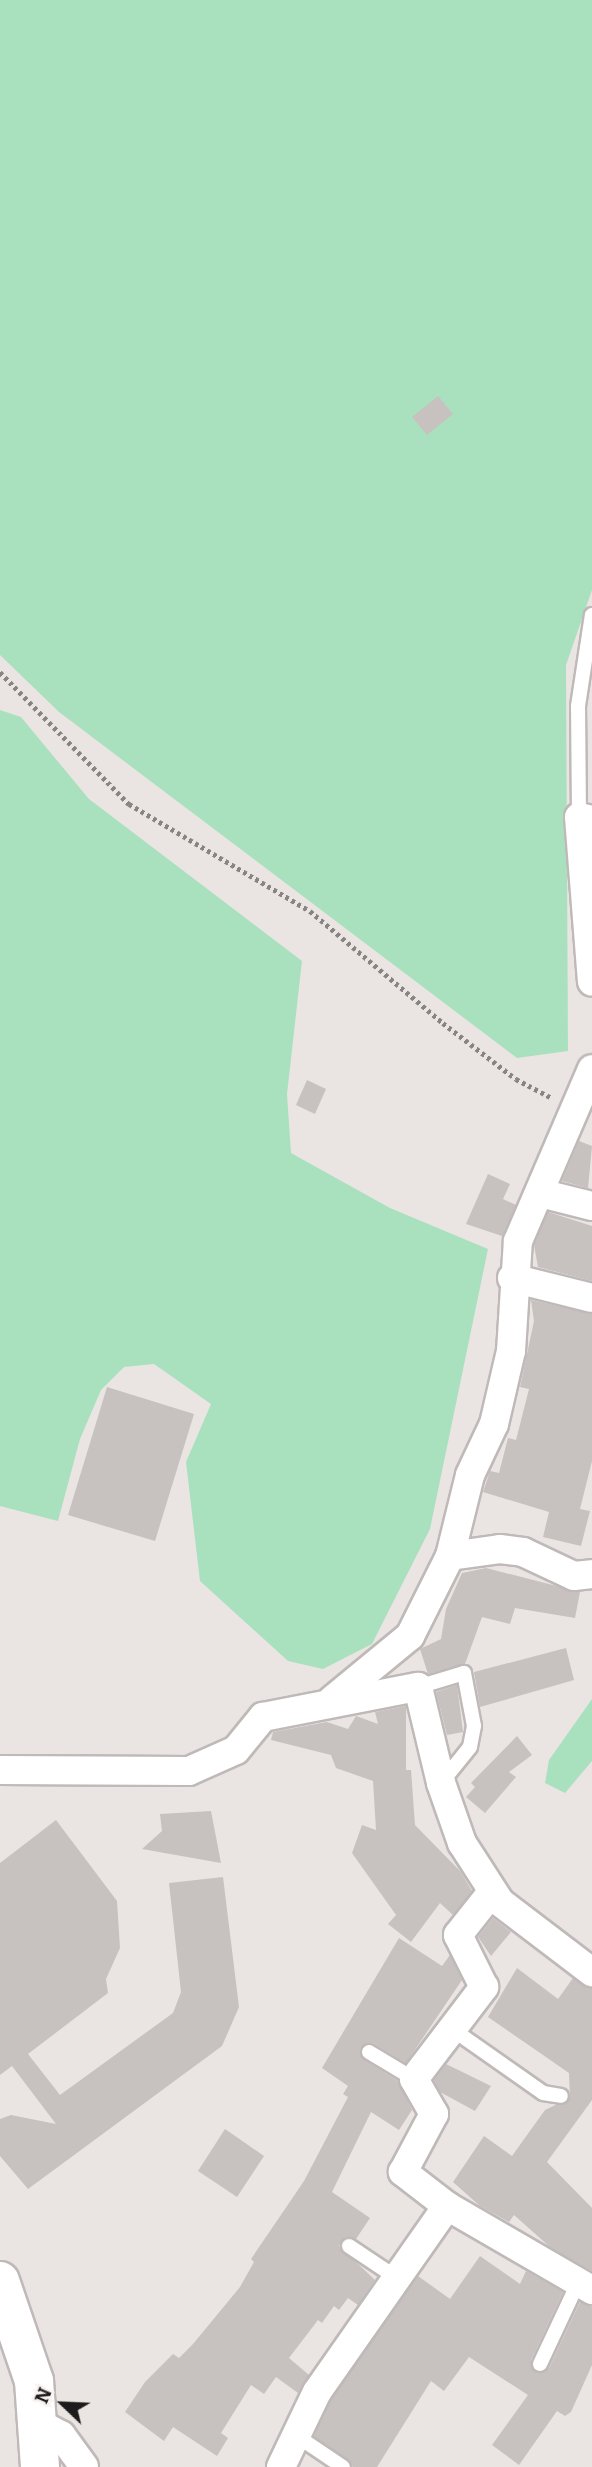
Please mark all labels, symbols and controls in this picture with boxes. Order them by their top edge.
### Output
north arrow [28,2369,98,2439]
text: N [30,2384,57,2407]

